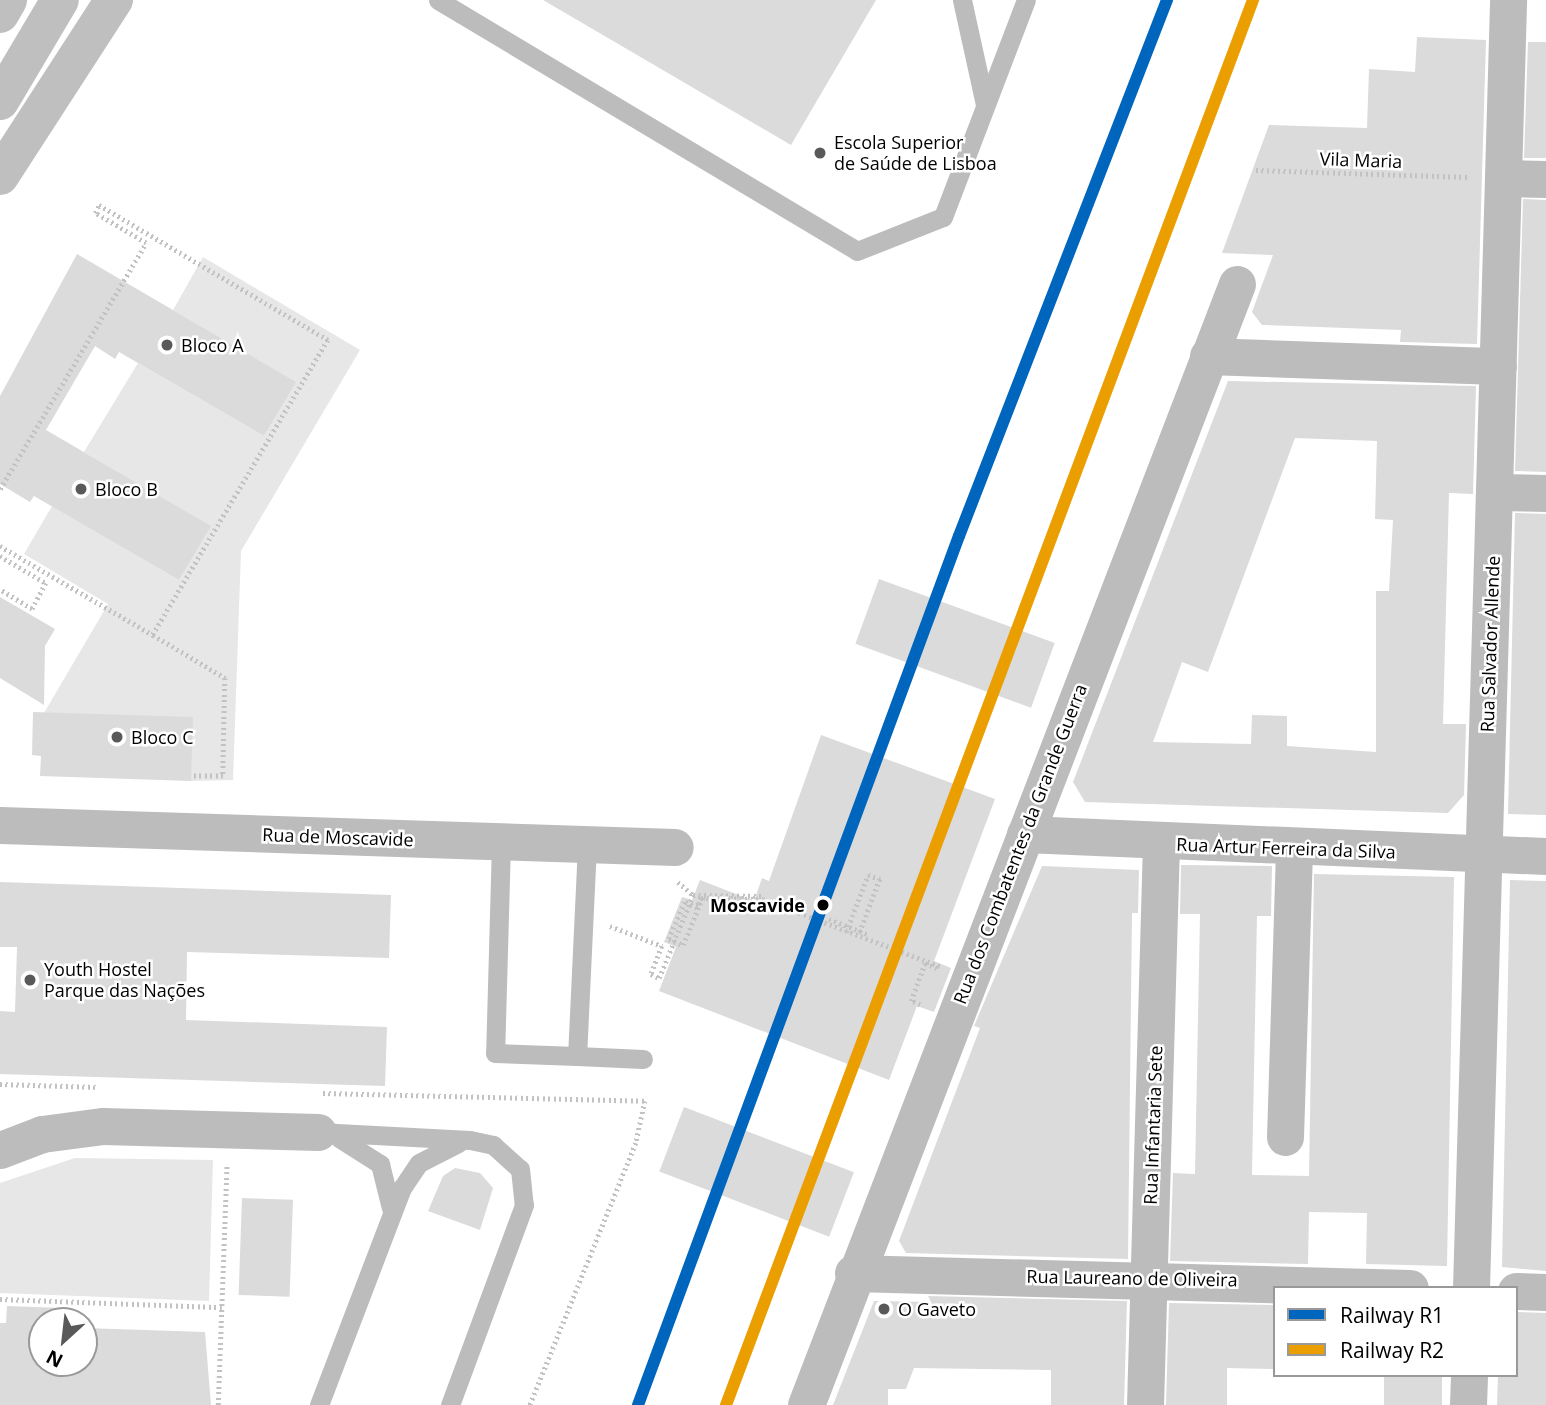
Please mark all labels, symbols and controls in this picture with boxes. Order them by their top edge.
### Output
place label: Escola Superior de Saúde de Lisboa [834,132,997,174]
marker: Escola Superior de Saúde de Lisboa [812,145,828,161]
street label: Vila Maria [1319,148,1403,172]
place label: Bloco A [181,334,244,356]
marker: Bloco A [159,337,175,353]
place label: Bloco B [95,478,158,500]
marker: Bloco B [73,481,89,497]
street label: Rua Salvador Allende [1476,555,1504,733]
street label: Rua dos Combatentes da Grande Guerra [949,681,1091,1007]
place label: Bloco C [131,726,193,748]
marker: Bloco C [109,729,125,745]
street label: Rua de Moscavide [262,824,414,850]
street label: Rua Artur Ferreira da Silva [1176,833,1396,863]
marker: Moscavide [811,893,835,917]
place label: Moscavide [710,894,805,916]
place label: Youth Hostel Parque das Nações [44,959,205,1002]
marker: Youth Hostel Parque das Nações [22,972,38,988]
street label: Rua Infantaria Sete [1139,1045,1167,1205]
street label: Rua Laureano de Oliveira [1026,1265,1238,1291]
legend [1273,1286,1518,1377]
place label: O Gaveto [898,1298,976,1320]
marker: O Gaveto [876,1301,892,1317]
text: Railway R1 [1340,1301,1444,1329]
north arrow [28,1307,98,1377]
text: Railway R2 [1340,1336,1444,1364]
text: N [42,1344,67,1374]

